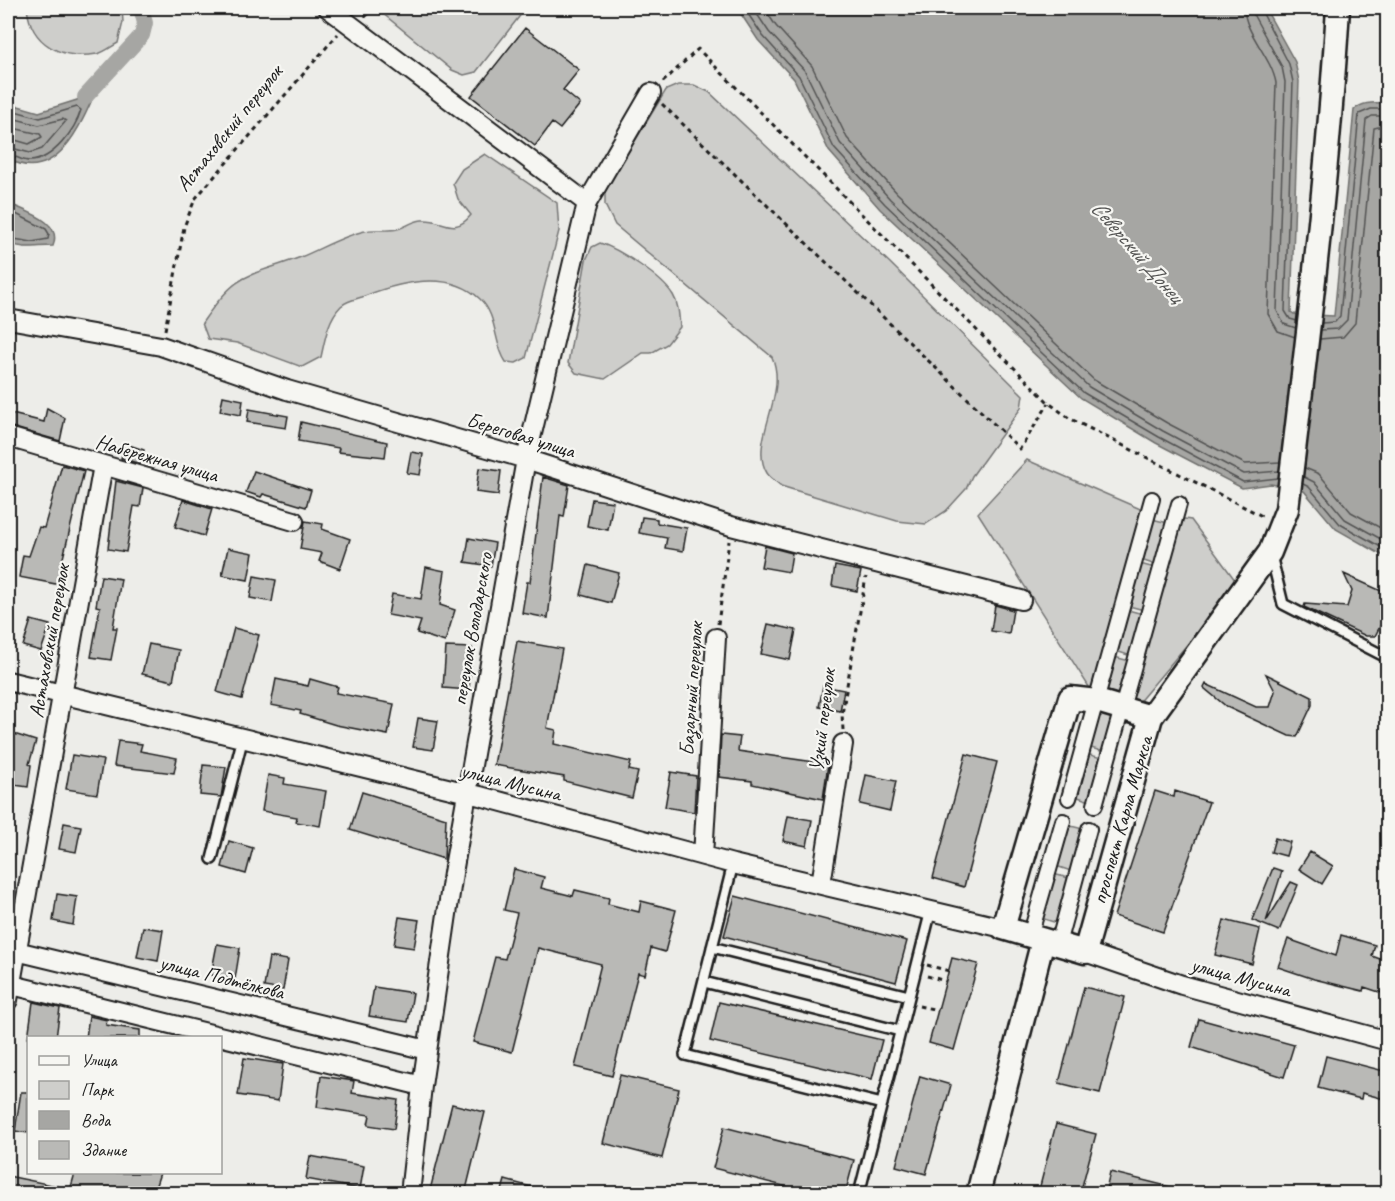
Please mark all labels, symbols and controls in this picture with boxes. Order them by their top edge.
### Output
street label: Астаховский переулок [170,58,289,197]
water label: Северский Донец [1085,195,1191,311]
street label: Береговая улица [464,406,580,464]
street label: Набережная улица [93,428,223,488]
street label: переулок Володарского [446,549,499,707]
street label: Астаховский переулок [23,560,76,720]
street label: Базарный переулок [673,619,710,757]
street label: Узкий переулок [803,665,842,773]
street label: проспект Карла Маркса [1086,731,1159,907]
street label: улица Мусина [456,757,566,808]
street label: улица Подтёлкова [155,949,288,1005]
street label: улица Мусина [1186,951,1296,1003]
legend [27,1036,222,1174]
text: Улица [81,1049,118,1071]
text: Парк [81,1079,115,1101]
text: Вода [81,1109,112,1131]
text: Здание [81,1139,127,1161]

